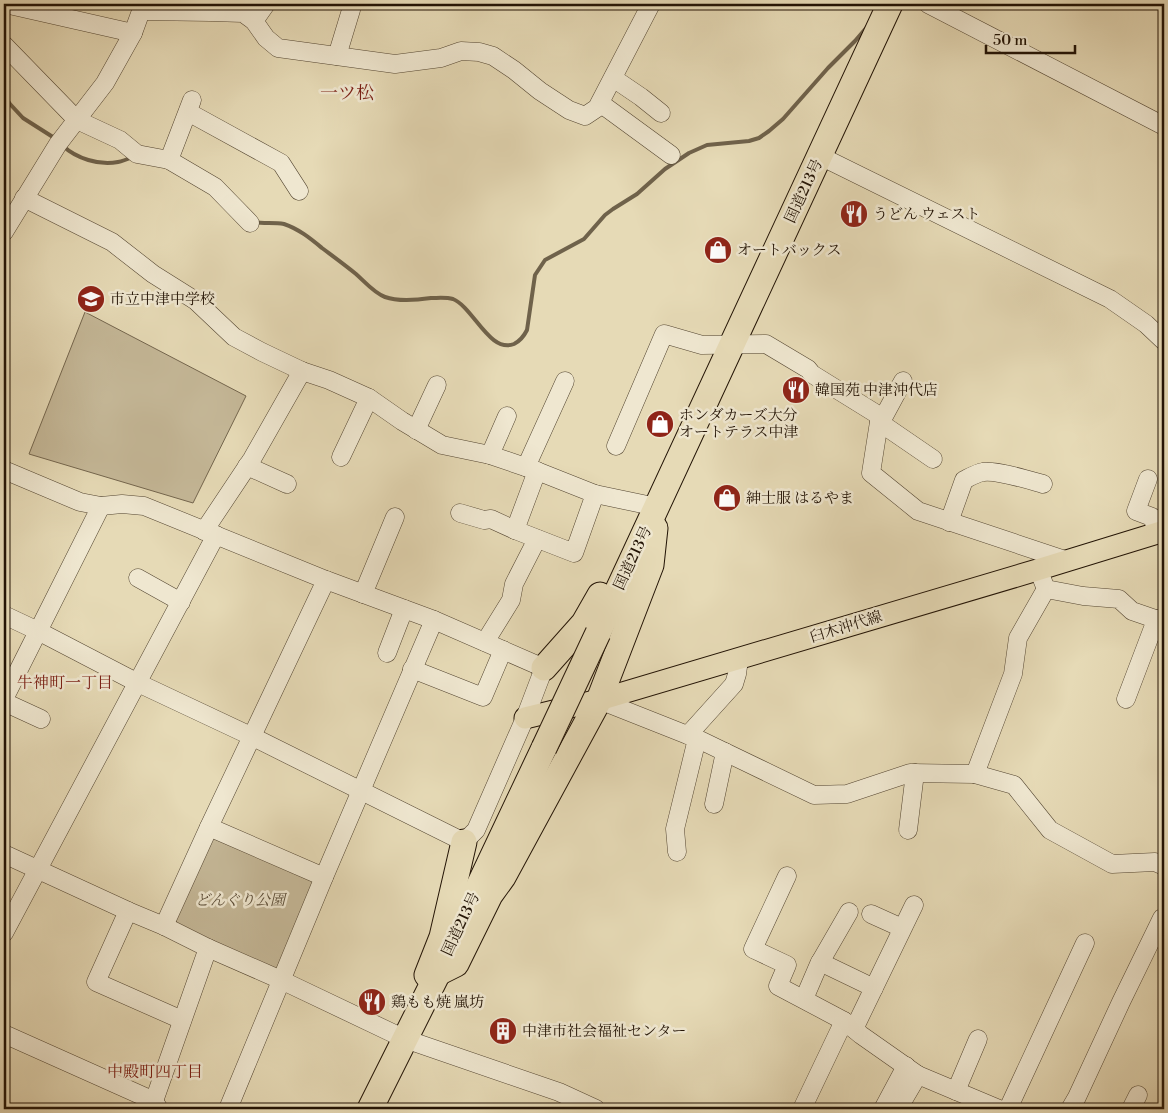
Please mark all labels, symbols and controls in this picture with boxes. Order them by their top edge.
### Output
scale bar [986,22,1074,54]
text: 50 m [993,31,1027,50]
district label: 一ツ松 [320,82,374,105]
street label: 国道213号 [781,156,827,226]
restaurant icon: うどん ウェスト [839,199,869,229]
place label: うどん ウェスト [873,205,981,224]
shop icon: オートバックス [703,235,733,265]
place label: オートバックス [737,241,842,260]
school or university icon: 市立中津中学校 [76,284,106,314]
place label: 市立中津中学校 [110,290,215,309]
restaurant icon: 韓国苑 中津沖代店 [781,375,811,405]
place label: 韓国苑 中津沖代店 [815,381,938,400]
place label: ホンダカーズ大分 オートテラス中津 [679,406,799,442]
shop icon: ホンダカーズ大分 オートテラス中津 [645,409,675,439]
shop icon: 紳士服 はるやま [712,483,742,513]
place label: 紳士服 はるやま [746,489,854,508]
street label: 国道213号 [610,523,656,593]
street label: 臼木沖代線 [807,607,885,647]
district label: 牛神町一丁目 [17,673,113,693]
street label: 国道213号 [438,889,484,959]
park label: どんぐり公園 [195,891,288,910]
restaurant icon: 鶏もも焼 嵐坊 [357,987,387,1017]
place label: 鶏もも焼 嵐坊 [391,993,484,1012]
building icon: 中津市社会福祉センター [488,1016,518,1046]
place label: 中津市社会福祉センター [522,1022,686,1041]
district label: 中殿町四丁目 [107,1062,203,1082]

